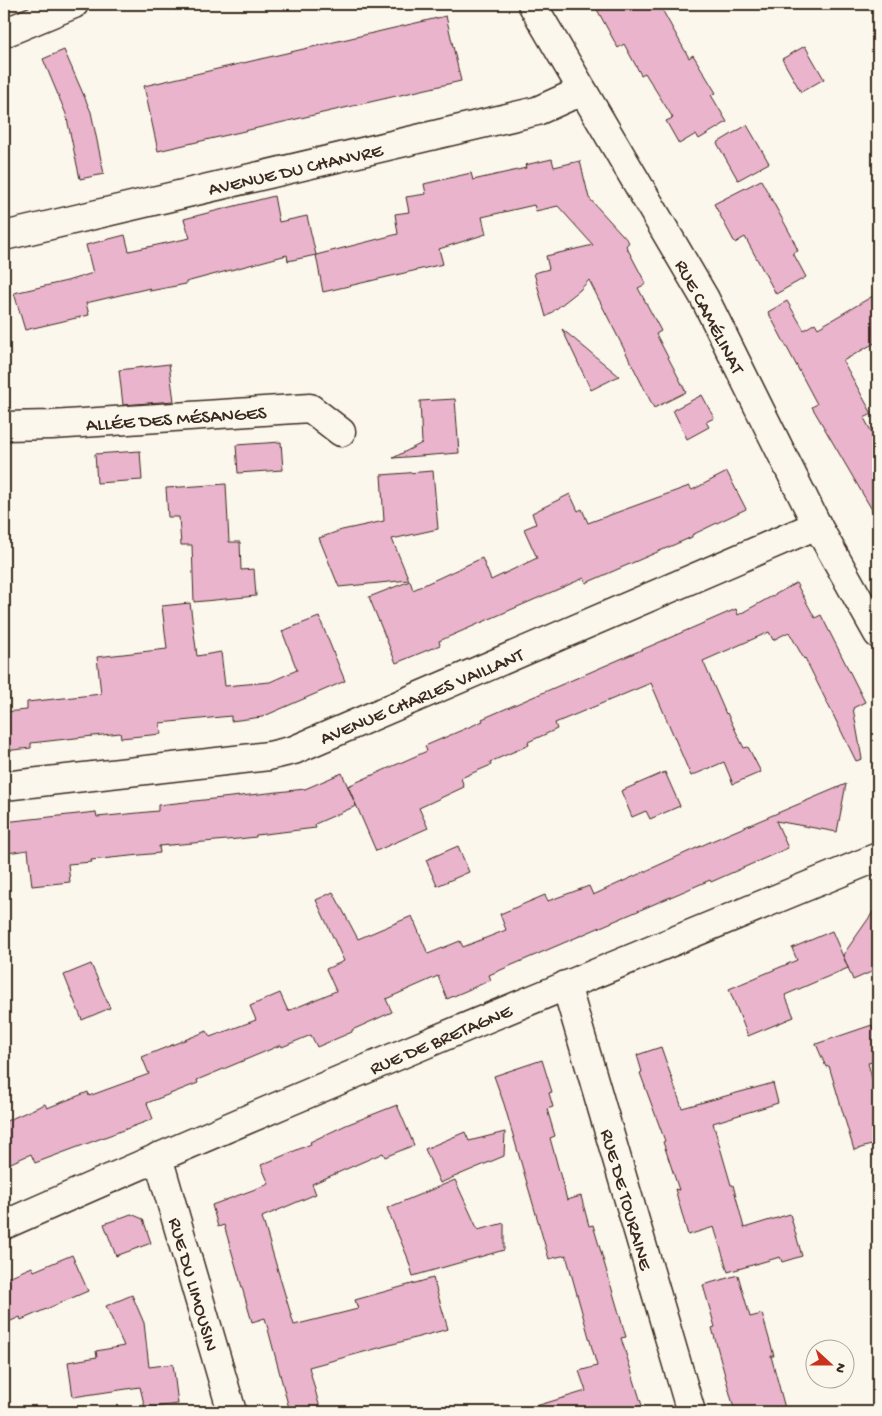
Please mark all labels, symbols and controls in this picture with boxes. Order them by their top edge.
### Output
street label: AVENUE DU CHANVRE [206,140,386,203]
street label: RUE CAMÉLINAT [668,257,748,379]
street label: ALLÉE DES MÉSANGES [85,403,267,438]
street label: AVENUE CHARLES VAILLANT [317,645,528,752]
street label: RUE DE BRETAGNE [367,1000,517,1082]
street label: RUE DE TOURAINE [594,1127,656,1274]
street label: RUE DU LIMOUSIN [162,1215,222,1354]
north arrow [804,1338,854,1388]
text: N [830,1360,849,1375]

